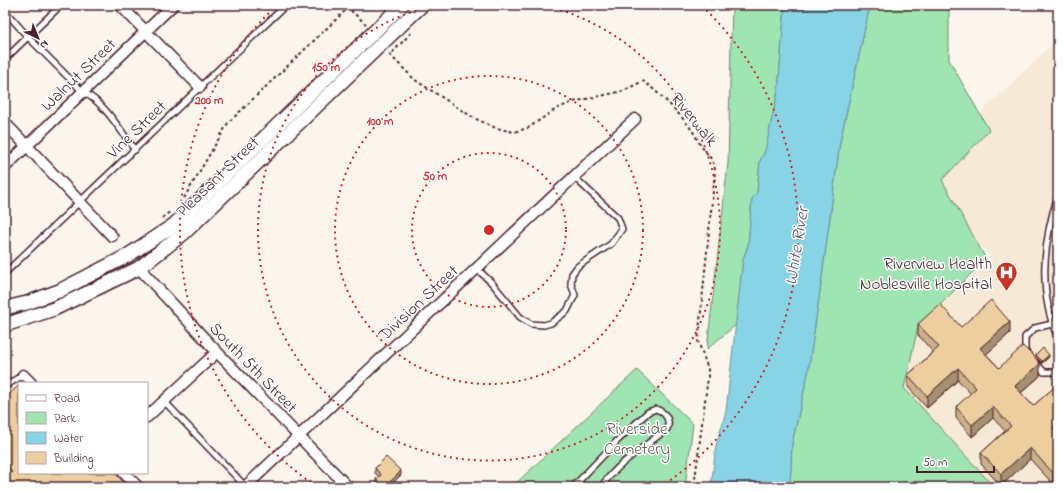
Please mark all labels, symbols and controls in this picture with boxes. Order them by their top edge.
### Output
north arrow [18,18,58,58]
street label: Walnut Street [36,33,122,117]
text: N [36,36,52,53]
text: 150 m [312,59,341,77]
street label: Riverwalk [664,88,724,153]
text: 200 m [194,92,224,110]
street label: Vine Street [101,95,173,166]
text: 100 m [367,113,394,131]
street label: Pleasant Street [171,131,266,223]
text: 50 m [423,168,448,186]
water label: White River [779,203,817,287]
centre of rings [482,223,496,237]
place label: Riverview Health Noblesville Hospital [860,252,992,297]
street label: Division Street [373,259,465,347]
hospital icon: Riverview Health Noblesville Hospital [994,260,1020,293]
street label: South 5th Street [203,317,303,419]
legend [18,382,148,474]
text: Road [54,390,80,408]
text: Park [54,410,76,428]
park label: Riverside Cemetery [604,417,670,463]
text: Water [54,430,83,448]
scale bar [917,448,994,474]
text: Building [53,450,93,469]
text: 50 m [923,454,947,472]

